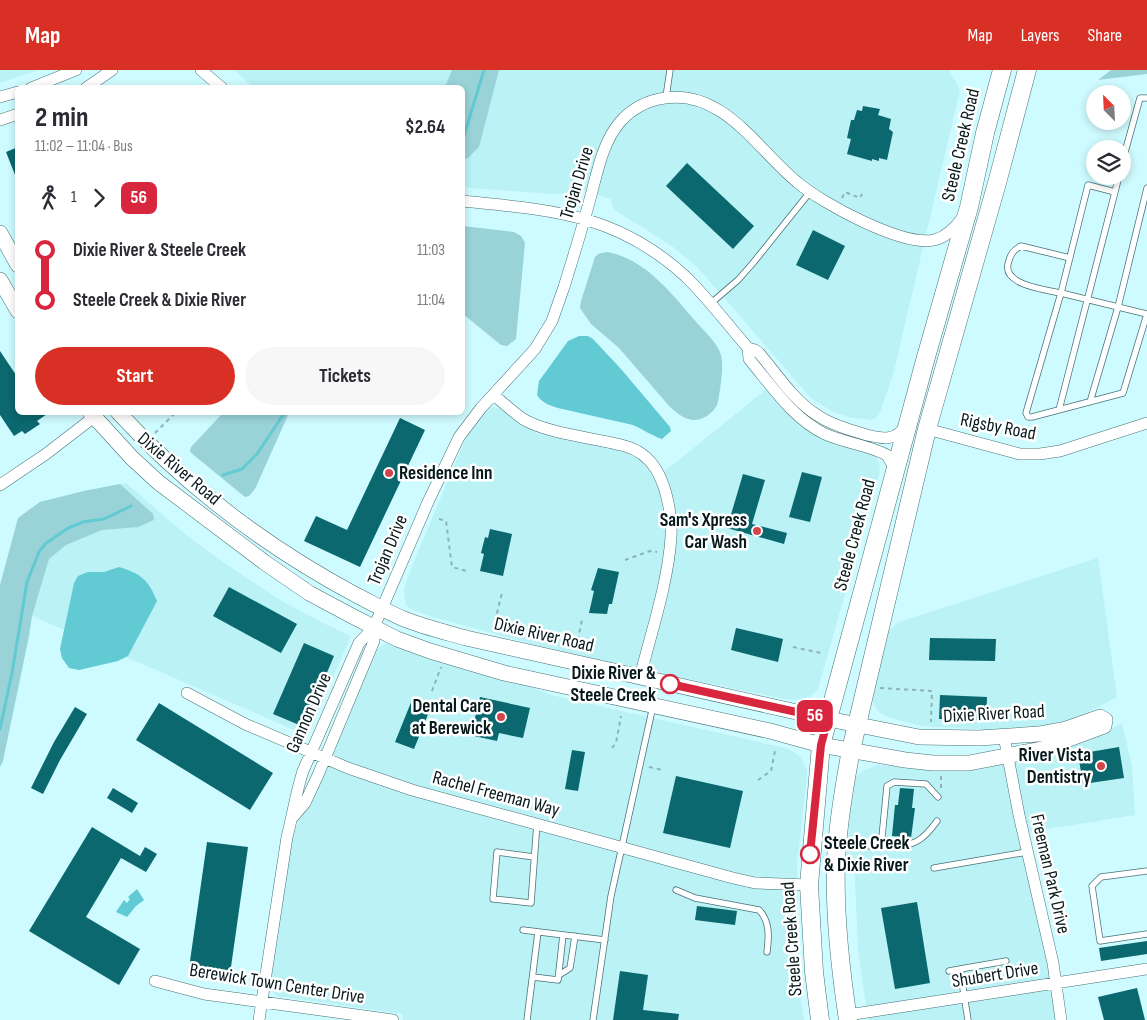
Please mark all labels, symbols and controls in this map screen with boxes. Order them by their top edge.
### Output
text: Map [25,21,60,50]
text: Map [968,25,993,46]
text: Layers [1021,25,1060,46]
text: Share [1088,25,1122,46]
north arrow [1086,85,1131,130]
map controls [1086,85,1131,185]
street label: Steele Creek Road [937,87,985,203]
text: 2 min [35,101,88,134]
text: $2.64 [405,116,445,139]
text: 11:02 – 11:04 · Bus [35,137,133,156]
button: layers [1086,140,1131,185]
street label: Trojan Drive [555,144,599,222]
icon: walk [35,184,63,212]
icon: forward [85,184,113,212]
text: 56 [131,187,147,208]
text: 1 [71,188,77,207]
text: Dixie River & Steele Creek [73,239,246,262]
text: 11:03 [417,241,445,260]
text: Steele Creek & Dixie River [73,289,246,312]
text: 11:04 [417,291,445,310]
button: Start [35,347,235,405]
button: Tickets [245,347,445,405]
street label: Rigsby Road [958,408,1038,446]
street label: Dixie River Road [133,428,225,510]
place label: Residence Inn [399,462,492,485]
marker: Residence Inn [383,467,395,479]
street label: Steele Creek Road [829,477,881,593]
place label: Sam's Xpress Car Wash [660,509,747,554]
street label: Trojan Drive [363,511,413,589]
marker: Sam's Xpress Car Wash [751,525,763,537]
street label: Dixie River Road [492,612,596,658]
place label: Dixie River & Steele Creek [570,662,656,707]
street label: Gannon Drive [281,669,337,757]
marker: Dixie River & Steele Creek [660,674,680,694]
place label: Dental Care at Berewick [412,695,491,740]
line badge: 56 [792,700,838,732]
street label: Dixie River Road [943,700,1045,728]
text: 56 [807,705,823,726]
marker: Dental Care at Berewick [495,711,507,723]
place label: River Vista Dentistry [1019,744,1091,789]
marker: River Vista Dentistry [1095,760,1107,772]
street label: Rachel Freeman Way [430,766,563,822]
street label: Freeman Park Drive [1025,812,1075,936]
place label: Steele Creek & Dixie River [824,832,910,877]
marker: Steele Creek & Dixie River [800,844,820,864]
street label: Steele Creek Road [777,881,807,997]
street label: Shubert Drive [950,957,1040,993]
street label: Berewick Town Center Drive [188,959,366,1009]

